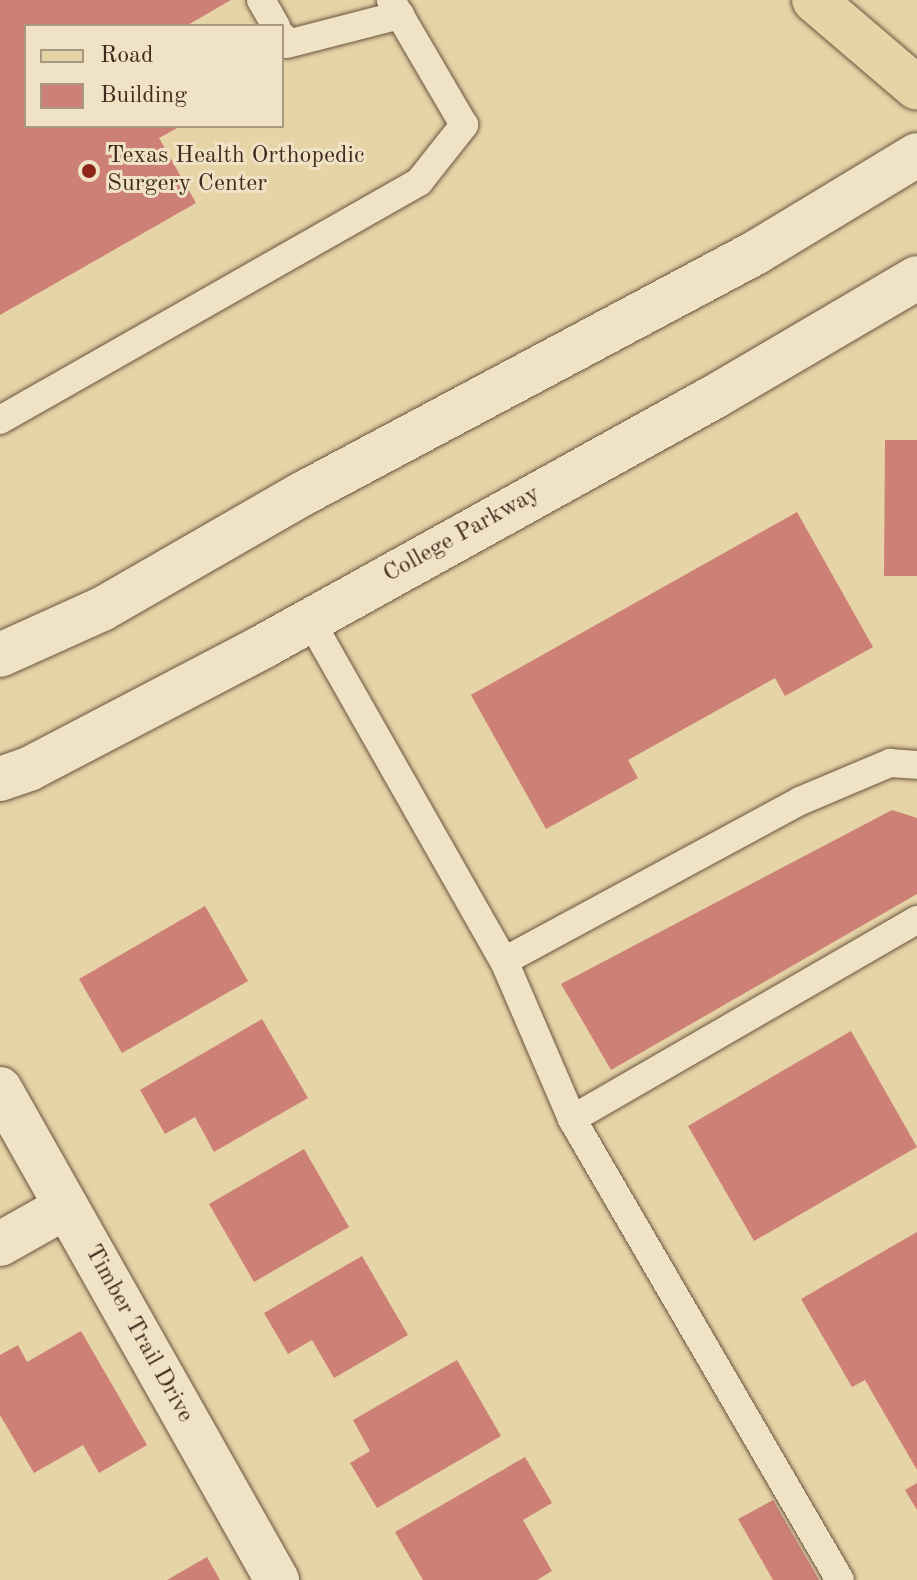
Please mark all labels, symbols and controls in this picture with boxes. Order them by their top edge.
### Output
legend [24,24,284,128]
text: Road [100,44,153,68]
text: Building [100,84,187,108]
place label: Texas Health Orthopedic Surgery Center [107,143,364,199]
marker: Texas Health Orthopedic Surgery Center [78,160,100,182]
street label: College Parkway [379,480,545,590]
street label: Timber Trail Drive [77,1240,199,1428]

